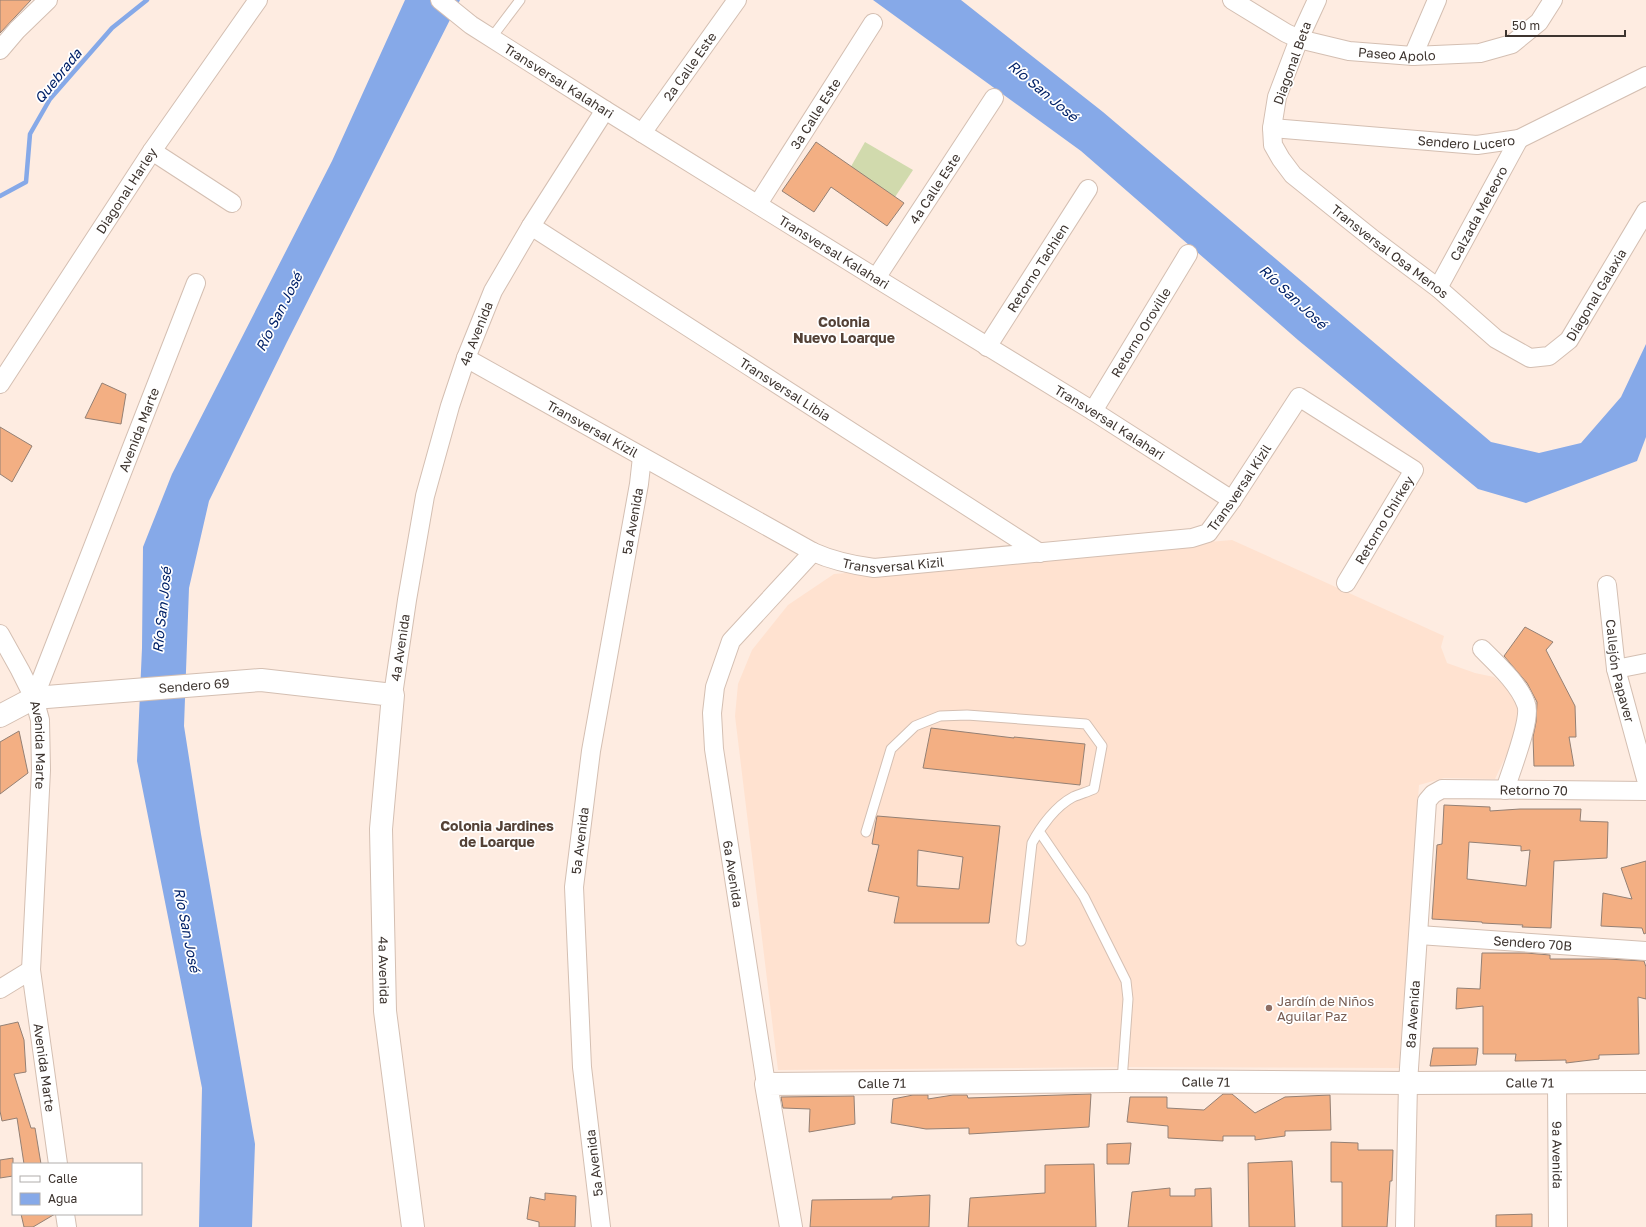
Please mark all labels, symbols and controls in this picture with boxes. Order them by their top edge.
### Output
scale bar [1506,12,1625,38]
text: 50 m [1512,18,1540,33]
street label: Diagonal Beta [1270,19,1314,107]
street label: 2a Calle Este [660,29,720,104]
street label: Transversal Kalahari [501,40,617,122]
water label: Quebrada [30,44,85,106]
street label: Paseo Apolo [1358,44,1436,64]
water label: Río San José [1005,57,1083,126]
street label: 3a Calle Este [787,75,844,152]
street label: Sendero Lucero [1417,132,1516,153]
street label: Diagonal Harley [92,144,160,237]
street label: 4a Calle Este [906,150,964,227]
street label: Calzada Meteoro [1446,163,1511,263]
street label: Transversal Osa Menos [1328,201,1452,302]
street label: Transversal Kalahari [776,212,892,292]
street label: Retorno Tachien [1003,221,1072,315]
street label: Diagonal Galaxia [1562,246,1630,344]
water label: Río San José [1256,261,1332,333]
water label: Río San José [251,268,306,354]
street label: Retorno Oroville [1107,284,1174,380]
street label: 4a Avenida [456,299,496,368]
district label: Colonia Nuevo Loarque [793,313,895,346]
street label: Transversal Libia [737,354,834,424]
street label: Transversal Kalahari [1052,381,1168,463]
street label: Avenida Marte [115,385,162,474]
street label: Transversal Kizil [544,397,641,461]
street label: Transversal Kizil [1204,441,1274,535]
street label: Retorno Chirkey [1351,472,1417,567]
street label: 5a Avenida [618,486,646,556]
street label: Transversal Kizil [841,553,945,576]
water label: Río San José [149,565,175,654]
street label: 4a Avenida [387,613,413,682]
street label: Callejón Papaver [1603,618,1638,724]
street label: Sendero 69 [158,675,230,696]
street label: Avenida Marte [27,699,49,790]
street label: Retorno 70 [1500,782,1568,798]
street label: 5a Avenida [568,806,592,875]
district label: Colonia Jardines de Loarque [440,817,554,850]
street label: 6a Avenida [720,839,746,909]
water label: Río San José [171,886,204,976]
street label: Sendero 70B [1493,932,1573,954]
street label: 4a Avenida [375,936,393,1005]
street label: 8a Avenida [1402,980,1423,1049]
place label: Jardín de Niños Aguilar Paz [1277,993,1374,1024]
marker: Jardín de Niños Aguilar Paz [1264,1003,1274,1013]
street label: Avenida Marte [30,1022,59,1113]
street label: Calle 71 [1182,1073,1230,1090]
street label: Calle 71 [1506,1074,1554,1091]
street label: Calle 71 [858,1075,906,1091]
street label: 9a Avenida [1549,1121,1566,1189]
street label: 5a Avenida [582,1129,606,1197]
legend [12,1163,142,1215]
text: Calle [48,1171,78,1186]
text: Agua [48,1191,77,1206]

